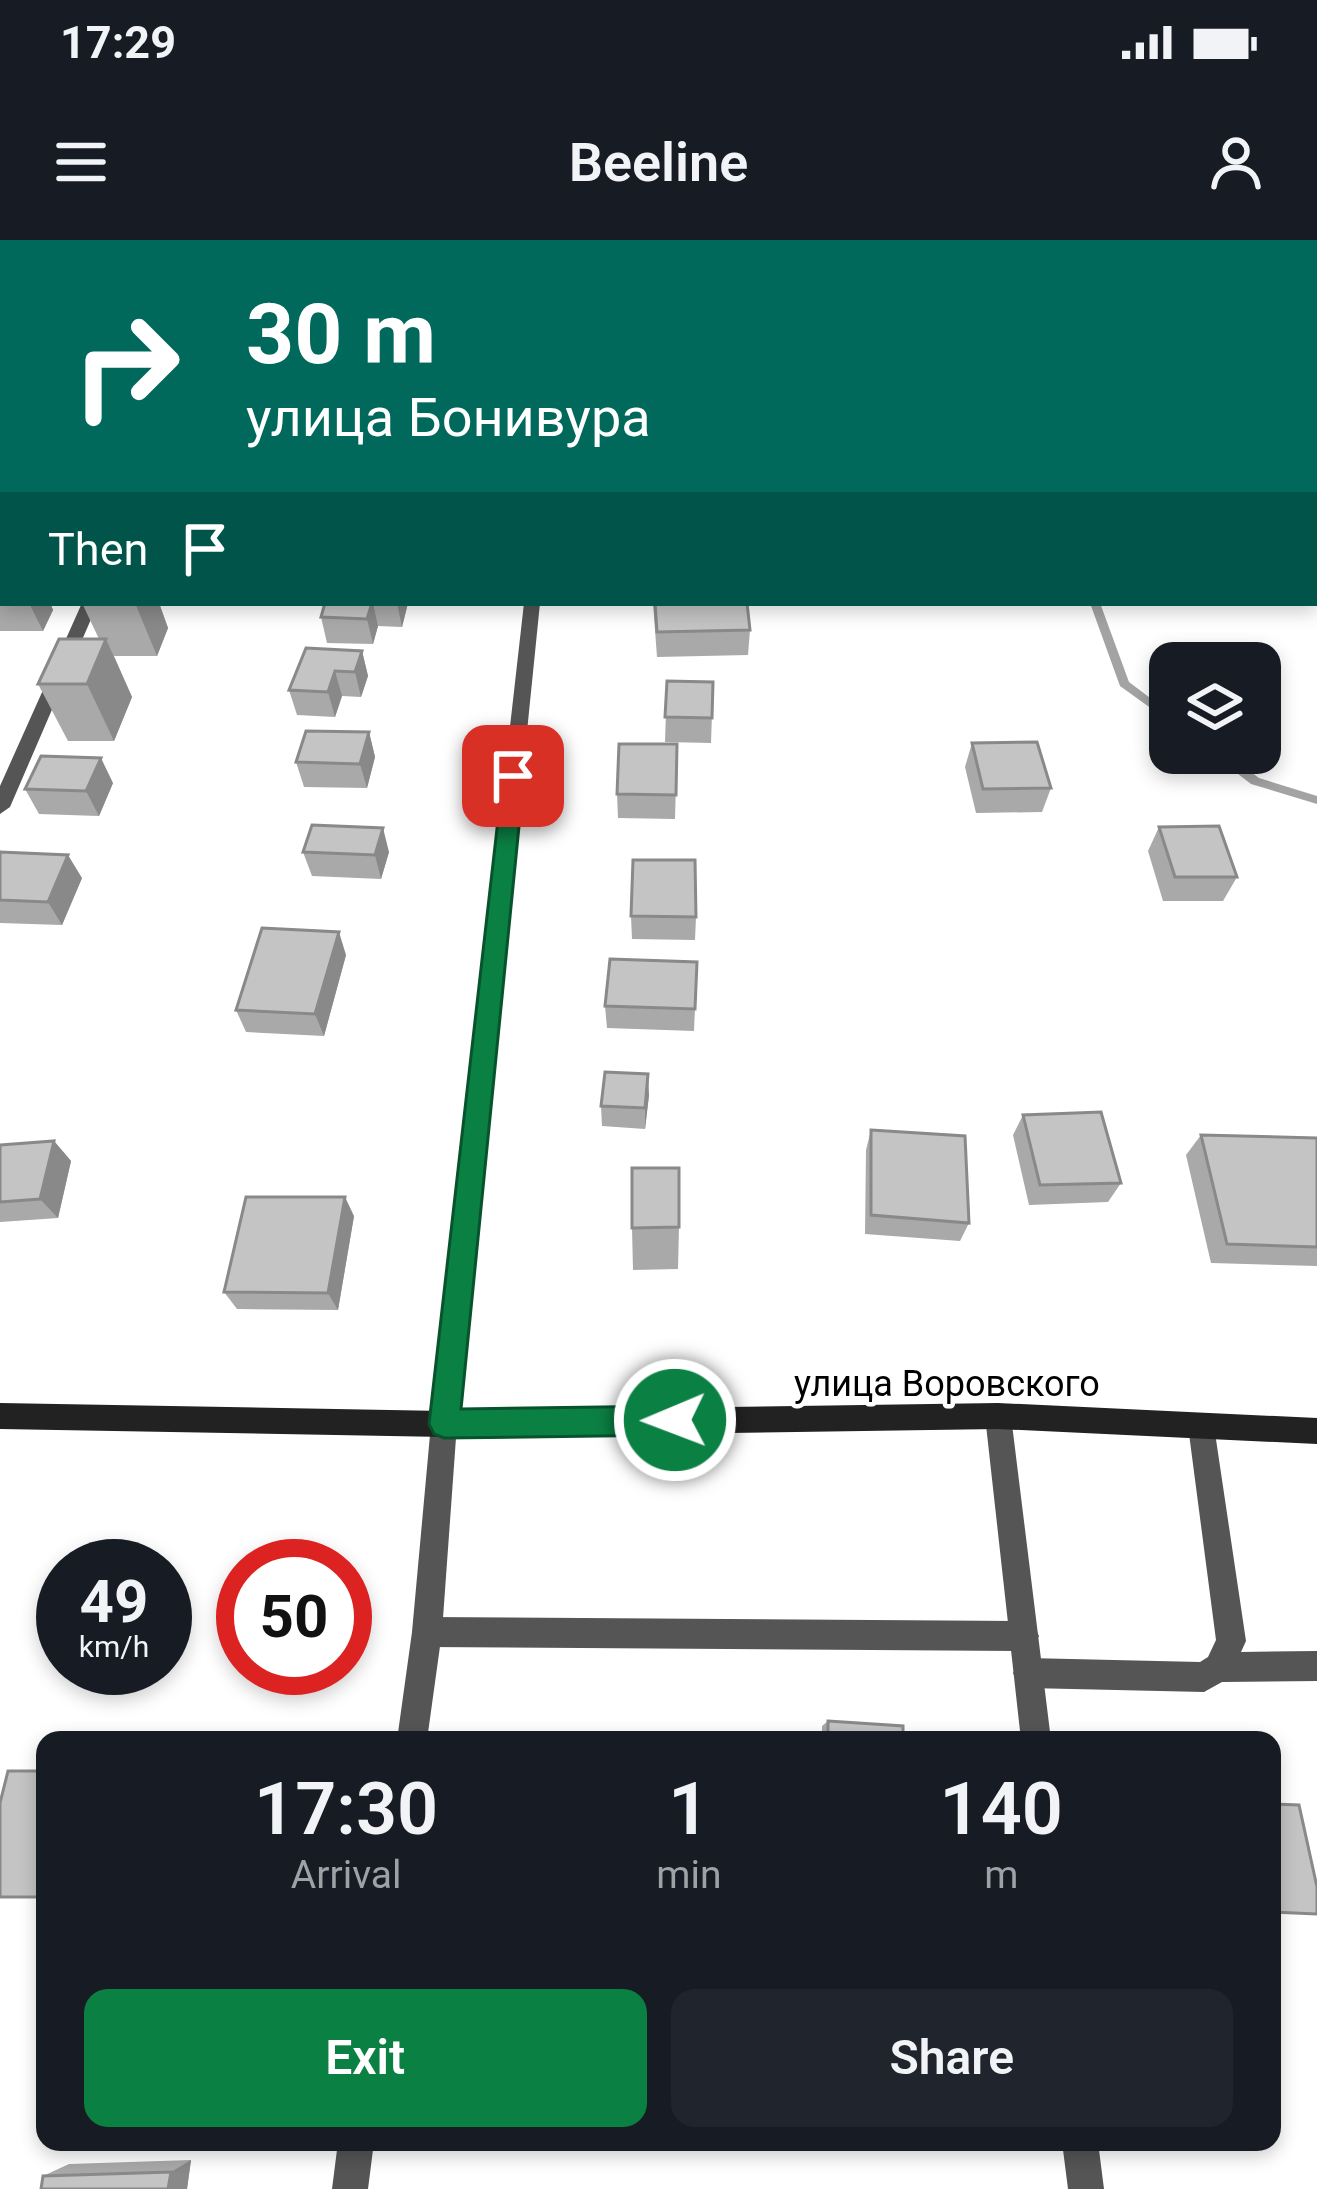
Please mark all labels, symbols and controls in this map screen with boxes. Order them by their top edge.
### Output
text: 17:29 [60,16,176,69]
icon: menu [48,129,114,195]
icon: person [1203,129,1269,195]
text: Beeline [569,131,748,194]
text: 30 m [246,285,436,384]
icon: right [48,288,204,444]
text: улица Бонивура [246,386,651,449]
icon: arrive [172,516,238,582]
text: Then [48,523,148,576]
map controls [1149,642,1281,774]
button: layers [1149,642,1281,774]
pin [462,725,564,827]
icon: arrive [480,743,546,809]
position arrow [612,1357,738,1483]
street label: улица Воровского [794,1363,1100,1405]
speed limit sign: 50 [216,1539,372,1695]
text: 49 [80,1566,148,1637]
text: km/h [79,1629,149,1664]
text: 17:30 [254,1767,438,1852]
text: 1 [668,1767,709,1852]
text: 140 [940,1767,1063,1852]
text: Arrival [291,1852,401,1898]
text: min [656,1852,721,1898]
text: m [984,1852,1018,1898]
button: Exit [84,1989,647,2127]
button: Share [671,1989,1233,2127]

